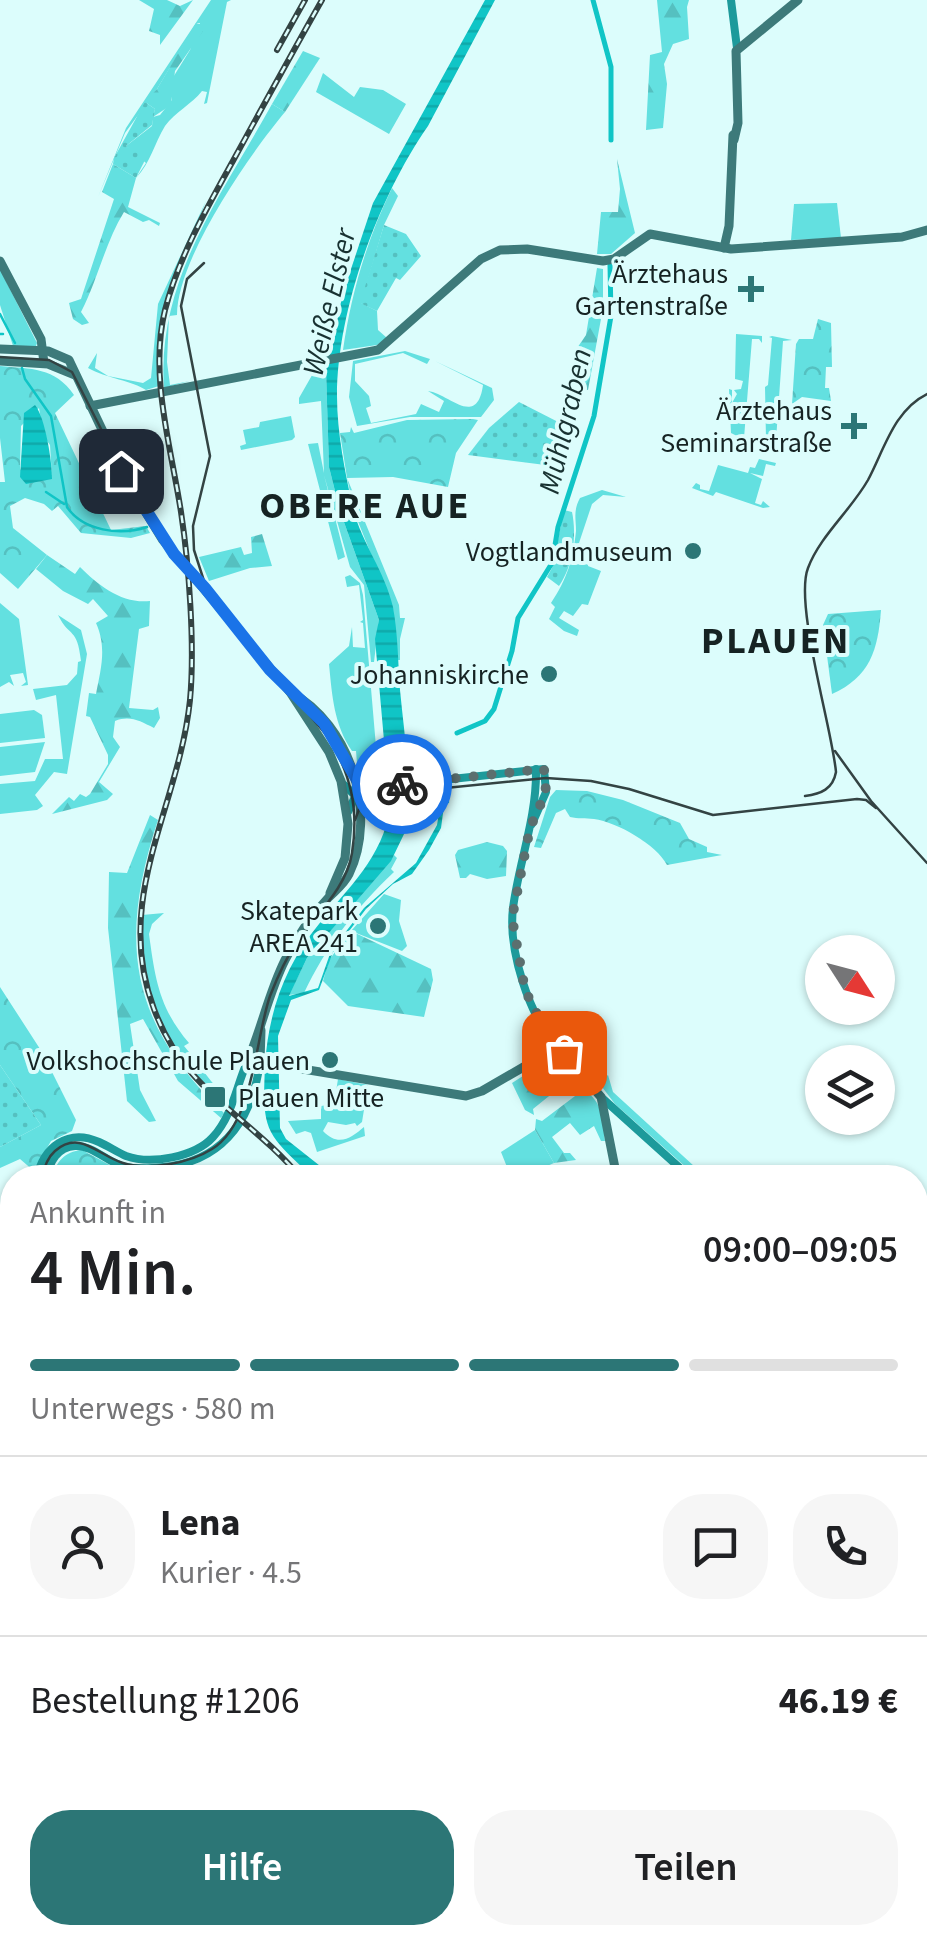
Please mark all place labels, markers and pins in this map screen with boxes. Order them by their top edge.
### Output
place label: Ärztehaus Gartenstraße [575,254,728,326]
marker: Ärztehaus Gartenstraße [738,276,764,302]
place label: Ärztehaus Seminarstraße [660,391,832,463]
marker: Ärztehaus Seminarstraße [841,413,867,439]
pin [79,429,164,514]
place label: Vogtlandmuseum [466,532,673,572]
marker: Vogtlandmuseum [682,540,704,562]
place label: Johanniskirche [350,655,529,695]
marker: Johanniskirche [538,663,560,685]
place label: Skatepark AREA 241 [240,891,358,963]
marker: Skatepark AREA 241 [367,915,389,937]
pin [522,1011,607,1096]
place label: Volkshochschule Plauen [27,1041,310,1081]
marker: Volkshochschule Plauen [319,1049,341,1071]
place label: Plauen Mitte [238,1078,384,1118]
marker: Plauen Mitte [202,1084,228,1110]

